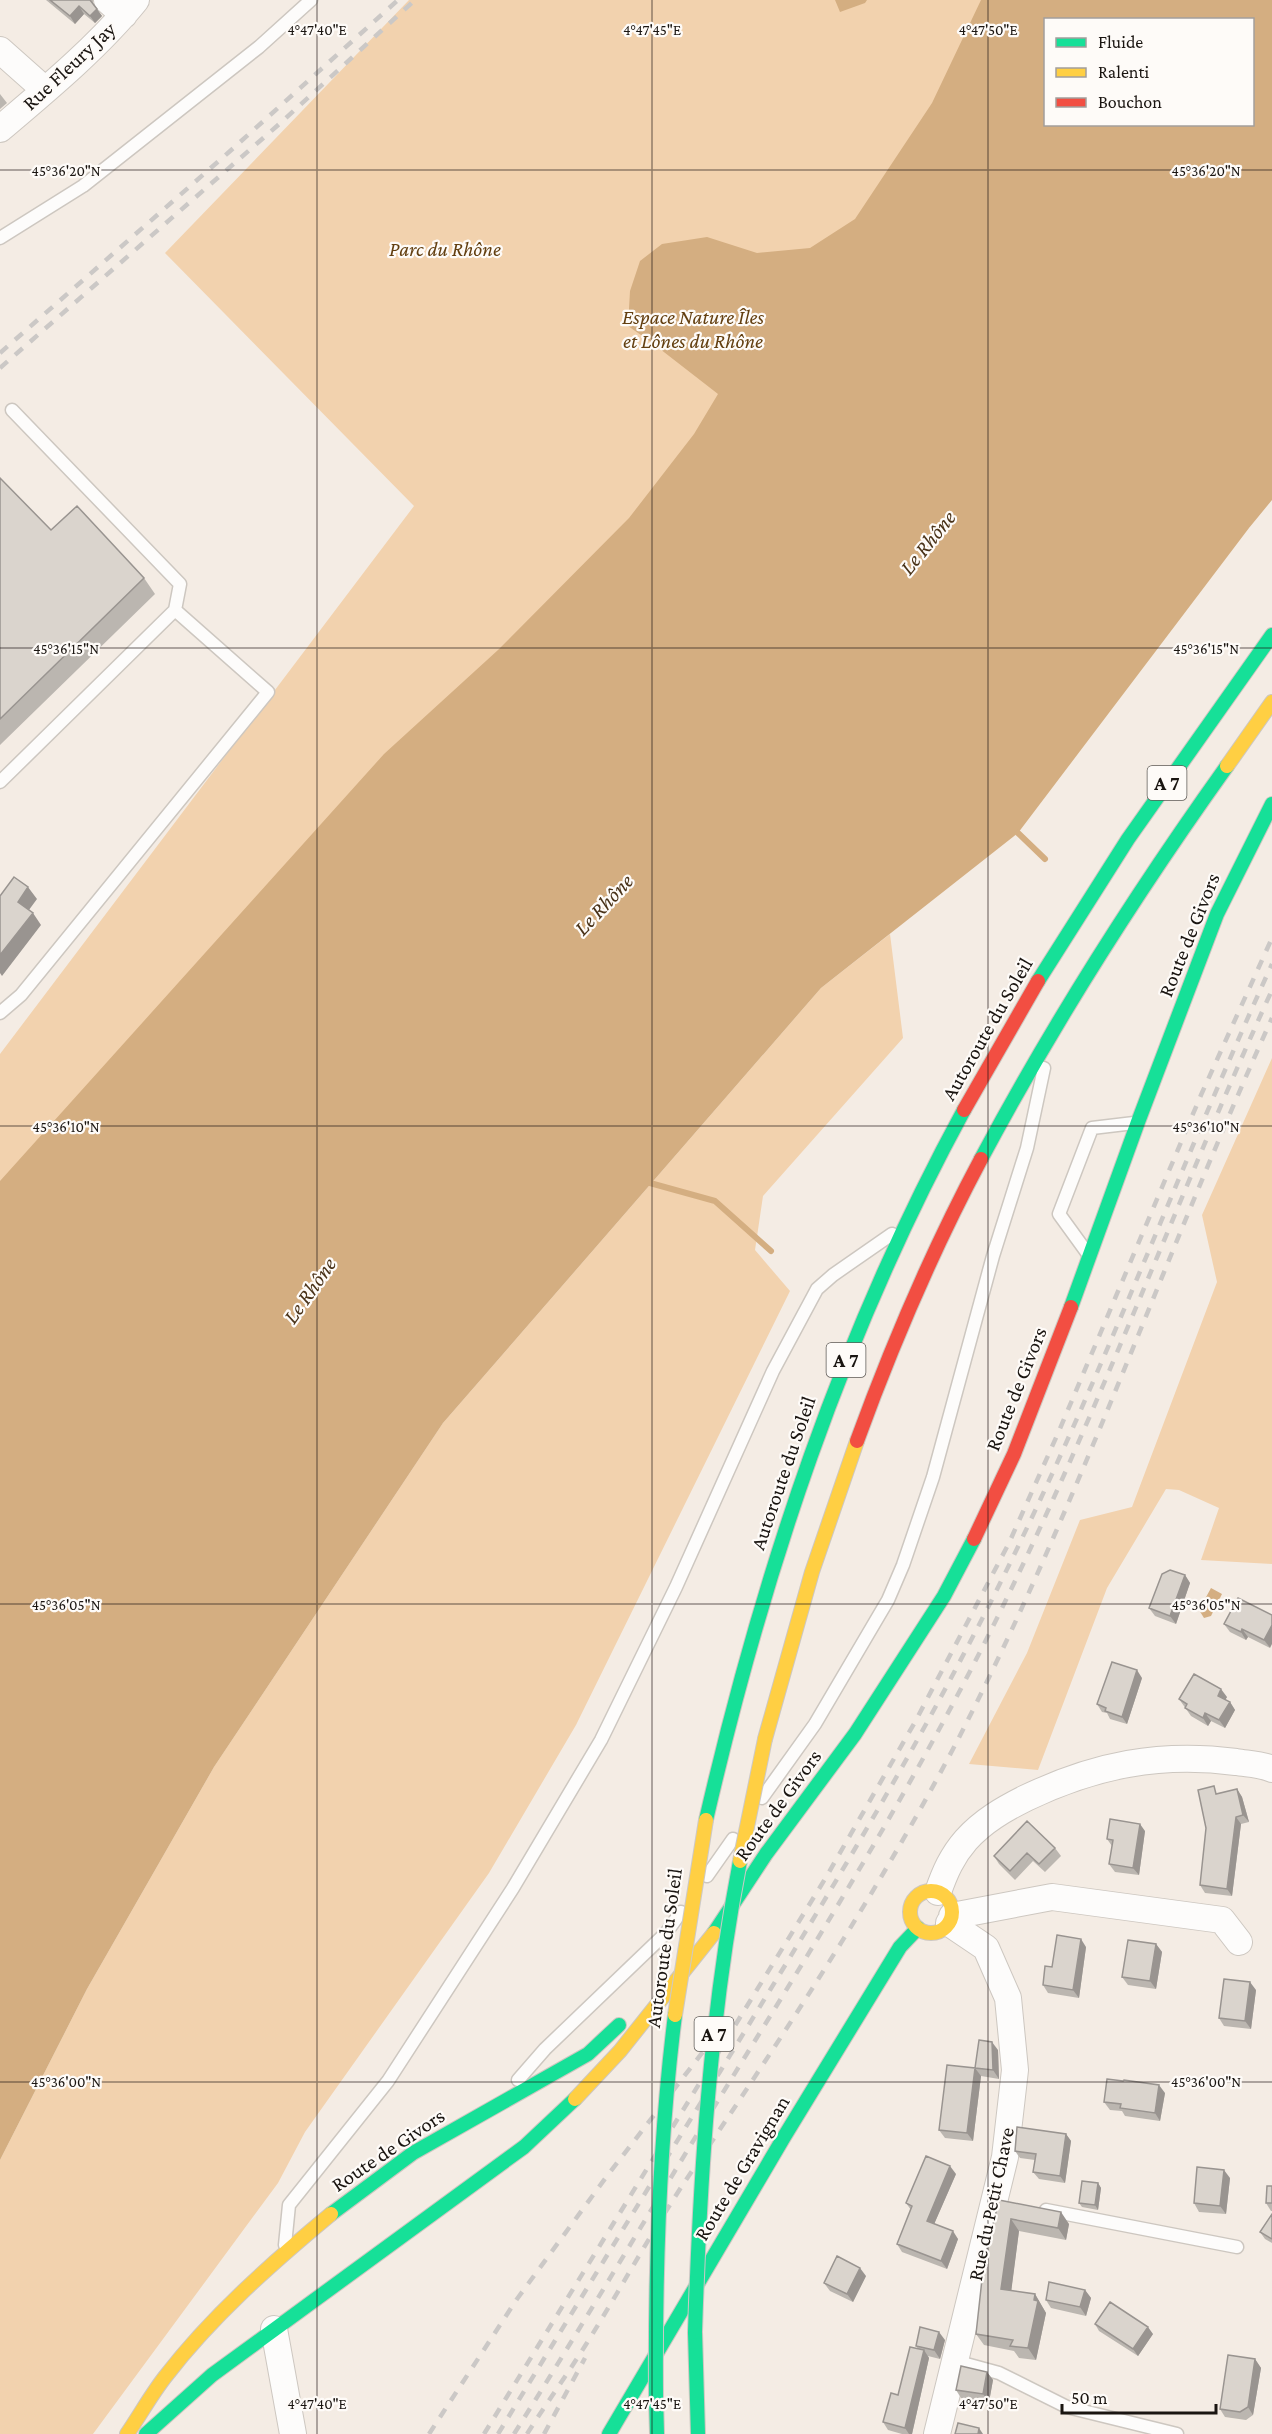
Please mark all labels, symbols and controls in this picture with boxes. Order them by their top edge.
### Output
street label: Rue Fleury Jay [17,17,121,115]
legend [1044,18,1254,126]
text: 4°47'40"E [287,22,347,38]
text: 4°47'45"E [623,22,681,38]
text: 4°47'50"E [958,22,1018,38]
text: Fluide [1098,32,1143,52]
text: Ralenti [1098,62,1149,82]
text: Bouchon [1098,92,1162,112]
text: 45°36'20"N [31,163,101,179]
text: 45°36'20"N [1171,163,1241,179]
park label: Parc du Rhône [389,237,501,261]
park label: Espace Nature Îles et Lônes du Rhône [622,305,765,353]
water label: Le Rhône [894,505,961,579]
text: 45°36'15"N [33,641,99,657]
text: 45°36'15"N [1173,641,1239,657]
road number: A 7 [1148,766,1186,800]
water label: Le Rhône [569,868,639,940]
street label: Route de Givors [1153,870,1225,1000]
street label: Autoroute du Soleil [936,953,1038,1105]
text: 45°36'10"N [32,1119,100,1135]
text: 45°36'10"N [1172,1119,1240,1135]
water label: Le Rhône [278,1252,342,1328]
street label: Route de Givors [980,1324,1052,1454]
road number: A 7 [826,1343,866,1377]
street label: Autoroute du Soleil [745,1393,821,1553]
text: 45°36'05"N [31,1597,101,1613]
text: 45°36'05"N [1171,1597,1241,1613]
street label: Route de Givors [730,1745,826,1865]
street label: Autoroute du Soleil [641,1867,687,2029]
road number: A 7 [694,2017,734,2051]
text: 45°36'00"N [31,2074,101,2090]
text: 45°36'00"N [1171,2074,1241,2090]
street label: Route de Gravignan [689,2091,795,2245]
street label: Route de Givors [327,2103,449,2197]
street label: Rue du Petit Chave [963,2125,1019,2283]
scale bar [1062,2377,1216,2415]
text: 50 m [1071,2388,1108,2408]
text: 4°47'40"E [287,2396,347,2412]
text: 4°47'45"E [623,2396,681,2412]
text: 4°47'50"E [958,2396,1018,2412]

